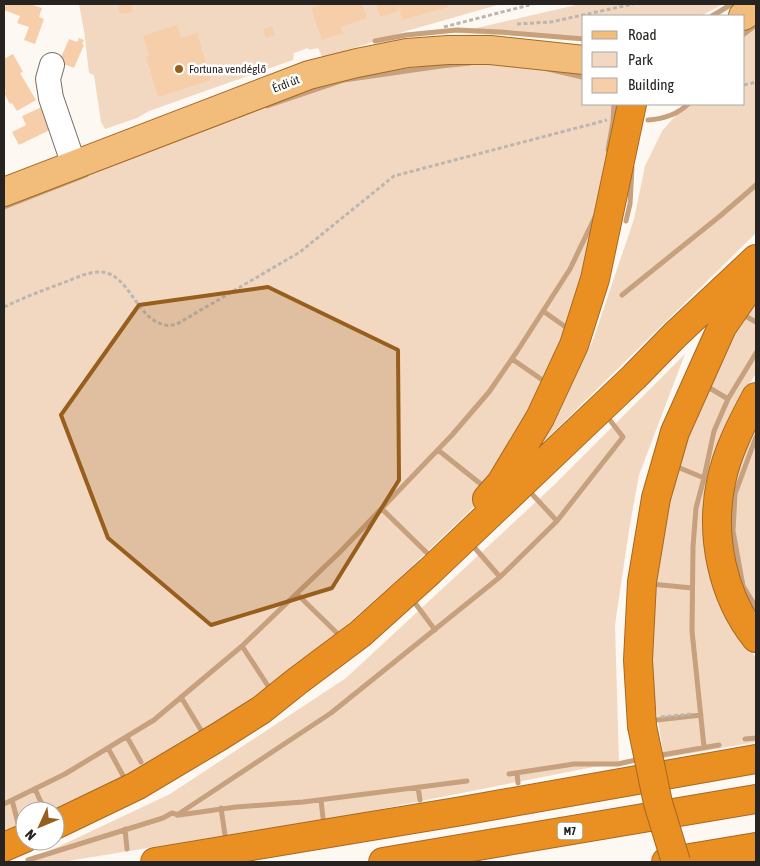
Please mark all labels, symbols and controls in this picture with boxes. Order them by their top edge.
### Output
legend [582,15,745,105]
text: Road [628,26,657,43]
text: Park [628,51,653,68]
place label: Fortuna vendéglő [189,62,266,76]
marker: Fortuna vendéglő [173,63,185,75]
street label: Érdi út [270,72,302,96]
text: Building [628,76,674,93]
north arrow [15,801,65,851]
road number: M7 [558,822,582,839]
text: N [22,827,39,844]

